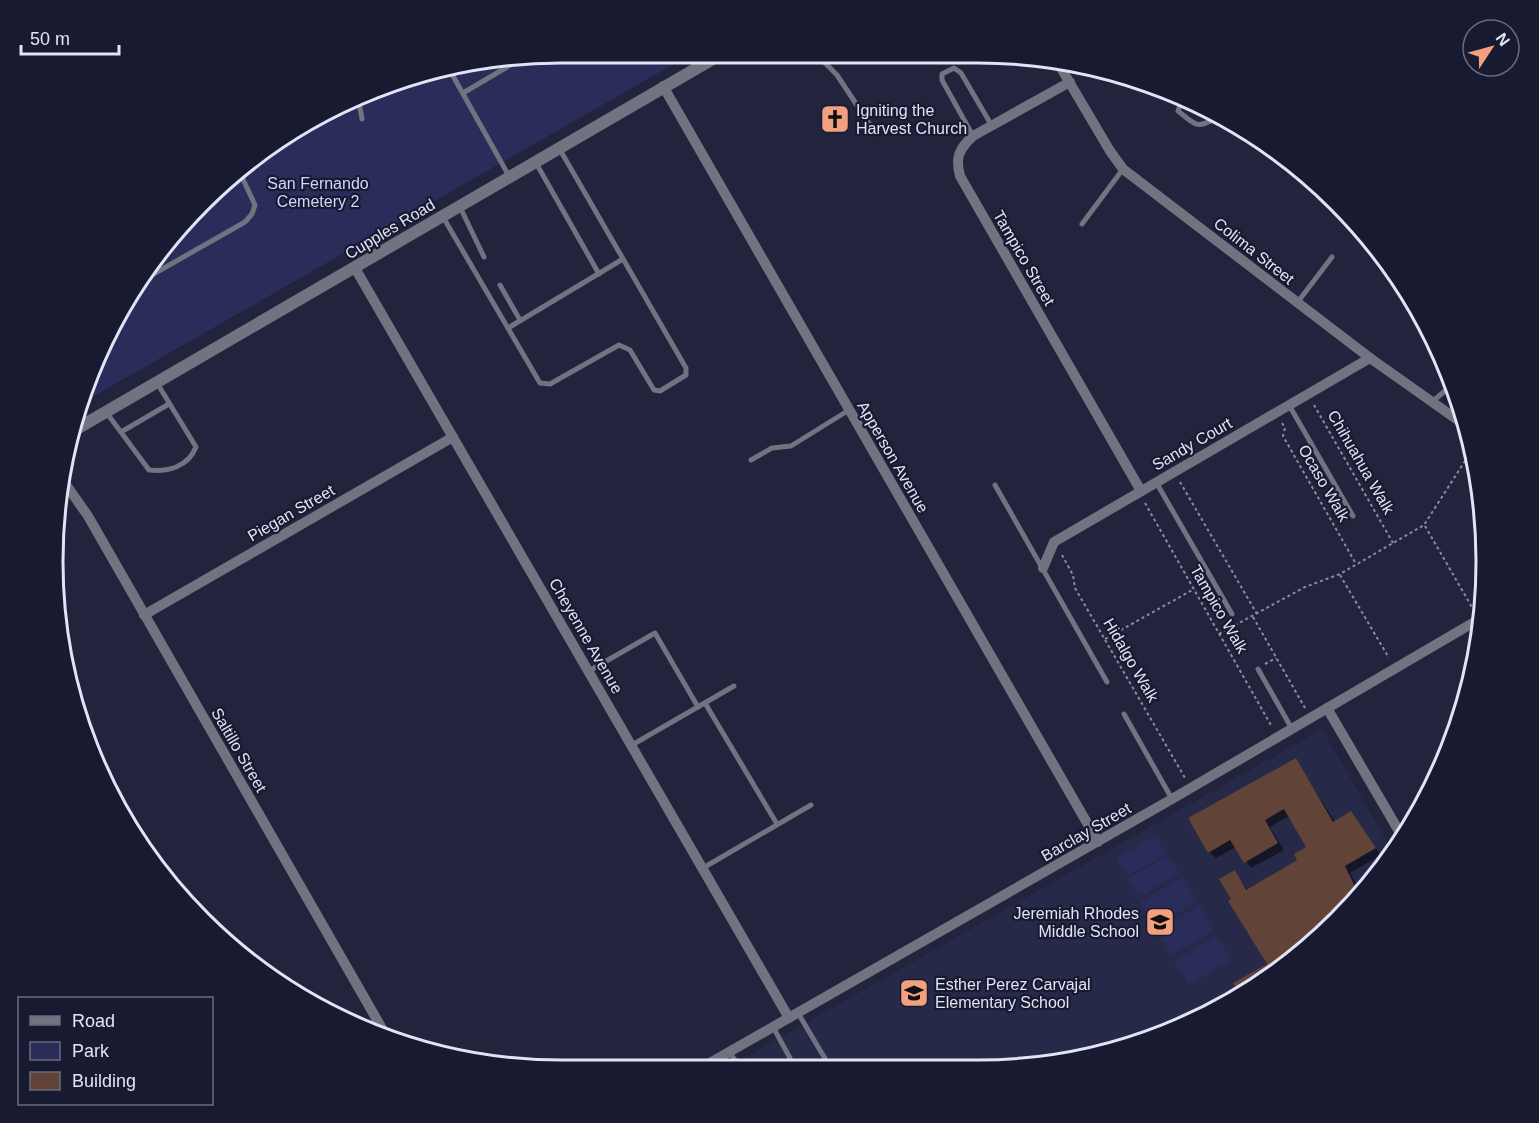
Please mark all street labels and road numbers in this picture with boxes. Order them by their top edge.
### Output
street label: Cupples Road [342,196,438,262]
street label: Tampico Street [990,208,1058,309]
street label: Colima Street [1211,214,1298,288]
street label: Apperson Avenue [854,398,932,516]
street label: Chihuahua Walk [1324,407,1398,518]
street label: Sandy Court [1149,414,1235,474]
street label: Ocaso Walk [1295,442,1353,525]
street label: Piegan Street [245,481,338,545]
street label: Tampico Walk [1187,562,1252,657]
street label: Cheyenne Avenue [546,575,626,697]
street label: Hidalgo Walk [1100,615,1162,706]
street label: Saltillo Street [208,705,270,796]
street label: Barclay Street [1038,799,1134,864]

